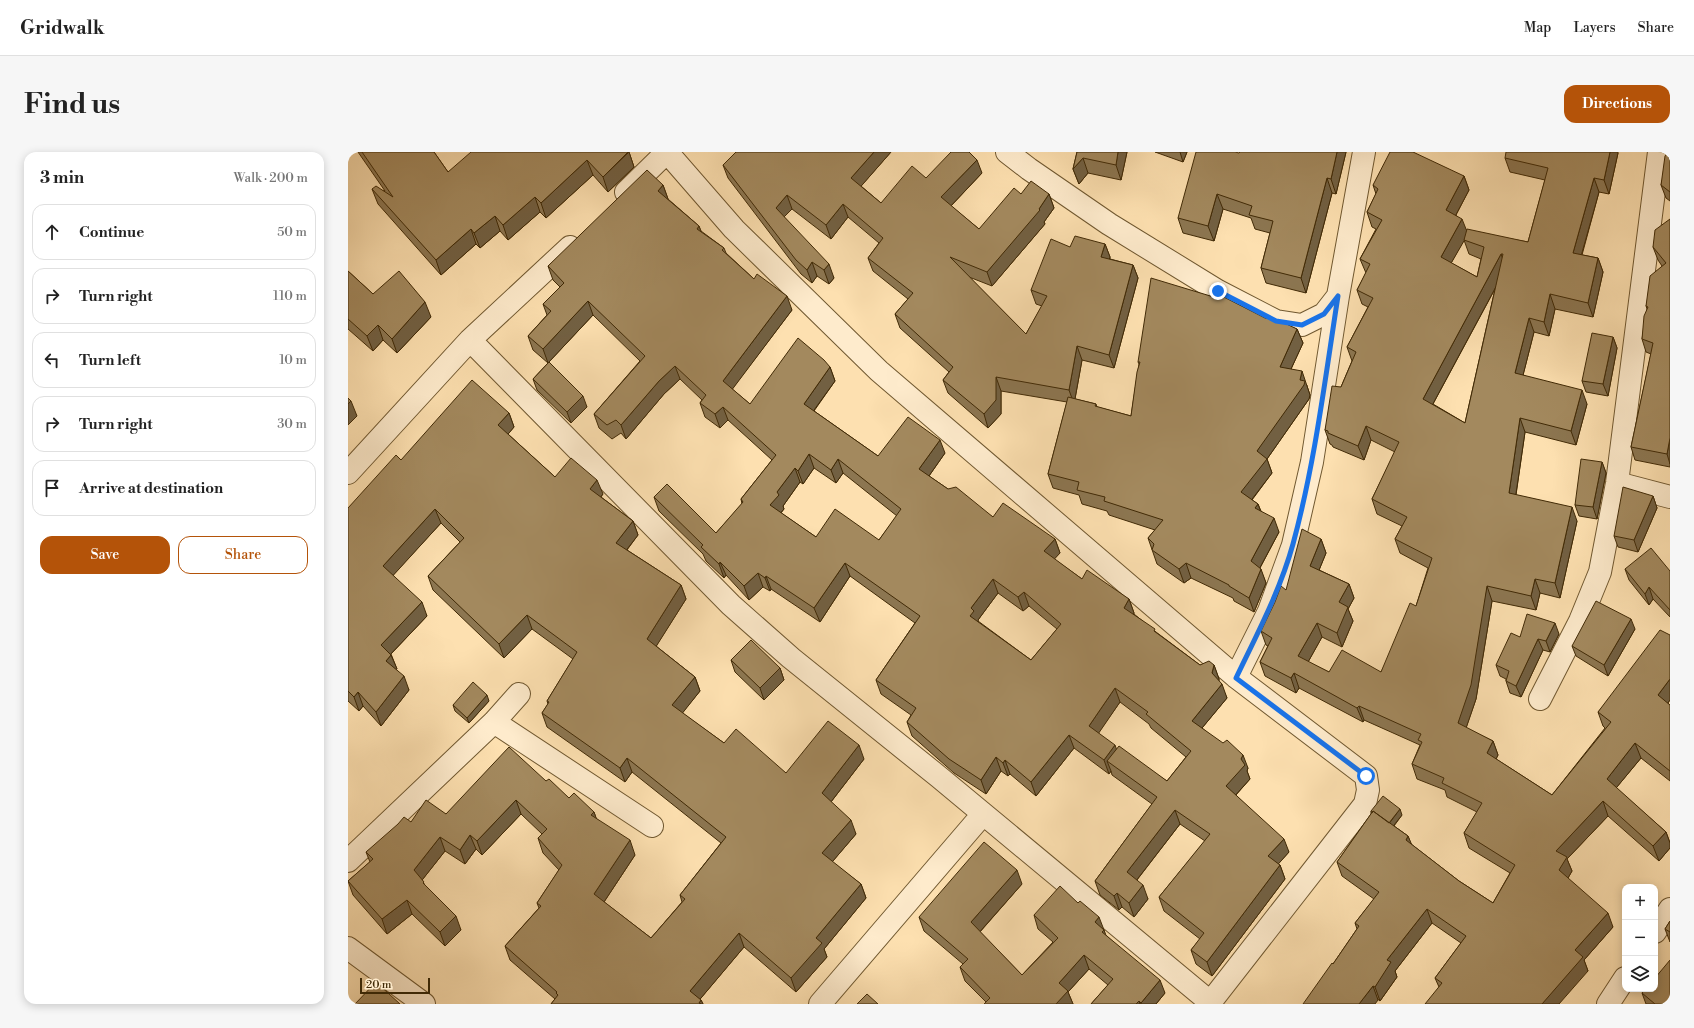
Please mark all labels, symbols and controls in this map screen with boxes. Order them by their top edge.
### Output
text: Gridwalk [20,16,104,40]
text: Map [1524,19,1551,37]
text: Layers [1573,19,1616,37]
text: Share [1638,19,1674,37]
button: Directions [1564,85,1670,123]
text: Find us [24,87,120,122]
text: 3 min [40,167,84,189]
text: Walk · 200 m [234,170,308,186]
icon: ahead [41,221,63,243]
text: Continue [79,223,144,242]
text: 50 m [277,224,307,240]
route end [1209,282,1227,300]
icon: right [41,285,63,307]
text: Turn right [79,287,153,306]
text: 110 m [273,288,307,304]
icon: left [41,349,63,371]
text: Turn left [79,351,141,370]
text: 10 m [279,352,307,368]
icon: right [41,413,63,435]
text: Turn right [79,415,153,434]
text: 30 m [277,416,307,432]
icon: arrive [41,477,63,499]
text: Arrive at destination [79,479,223,498]
button: Save [40,536,170,574]
button: Share [178,536,308,574]
route start [1357,767,1375,785]
map controls [1622,884,1658,992]
button: + [1622,884,1658,920]
button: − [1622,920,1658,956]
button: layers [1622,956,1658,992]
scale bar [360,976,430,995]
text: 20 m [366,978,391,992]

